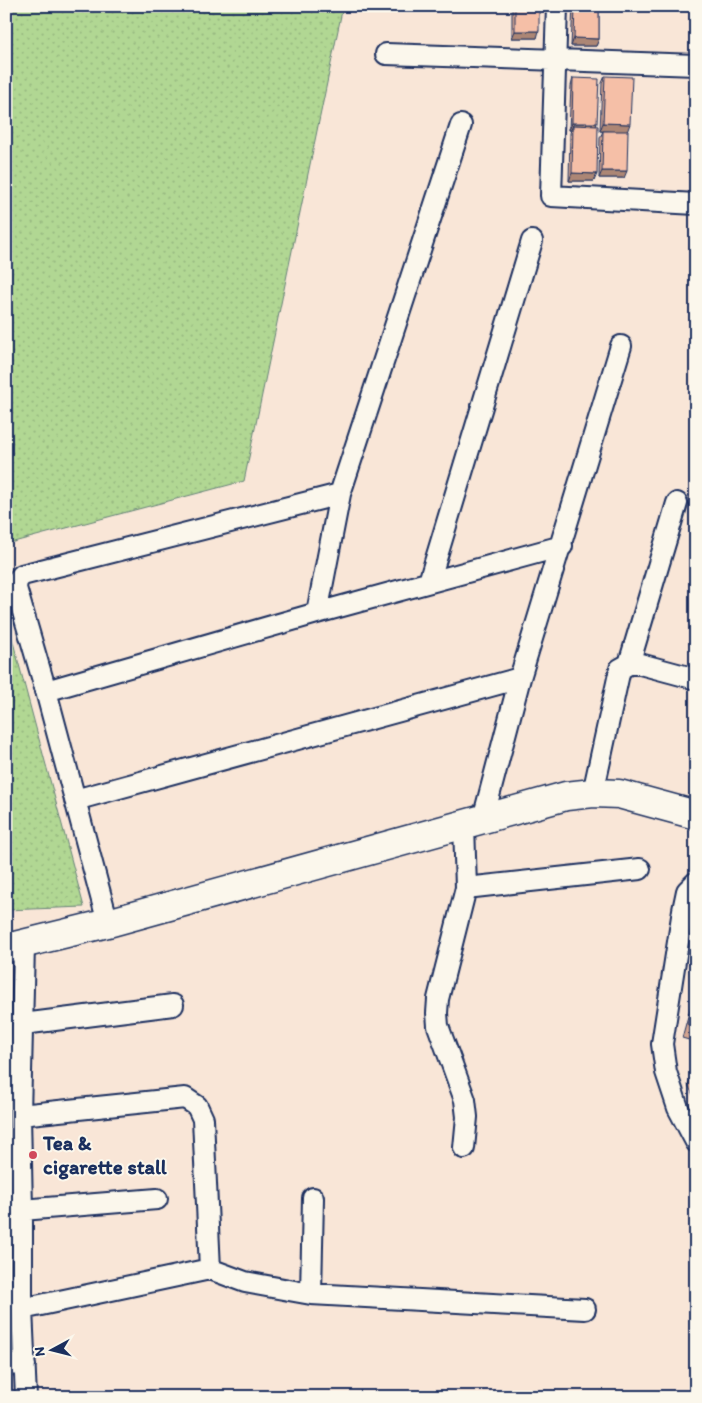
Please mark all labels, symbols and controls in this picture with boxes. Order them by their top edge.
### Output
place label: Tea & cigarette stall [42,1130,168,1180]
marker: Tea & cigarette stall [27,1149,39,1161]
north arrow [28,1326,78,1376]
text: N [31,1346,49,1357]

